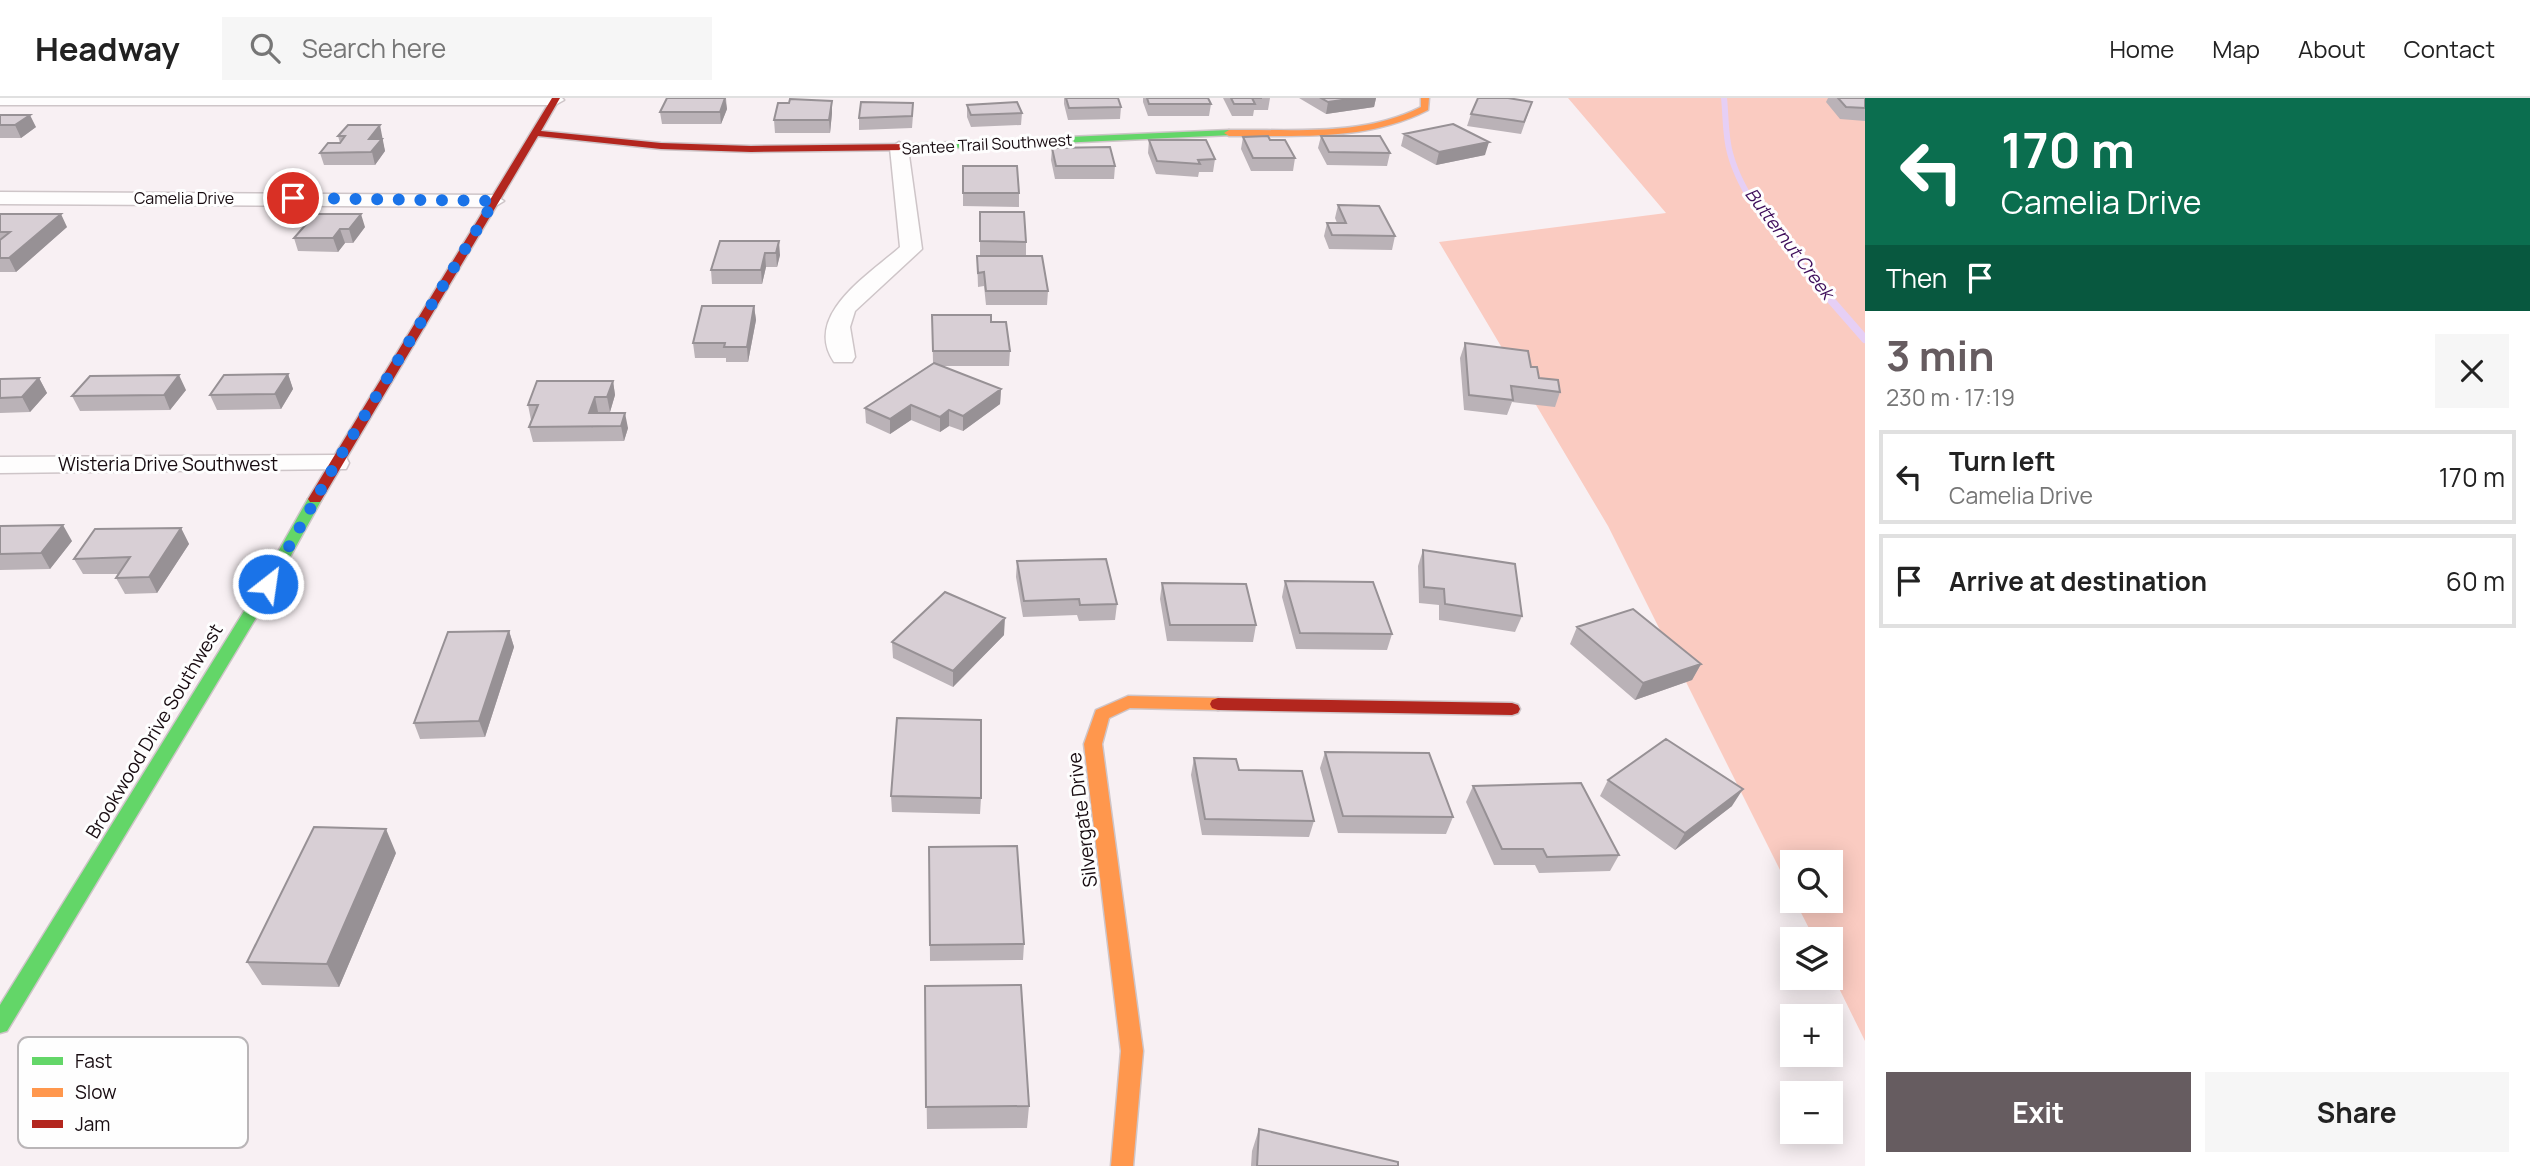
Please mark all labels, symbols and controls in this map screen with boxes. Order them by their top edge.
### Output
search box [222,17,712,80]
text: Headway [35,26,180,71]
icon: search [246,29,284,67]
text: Search here [302,30,446,66]
text: Home [2109,32,2174,65]
text: Map [2212,32,2260,65]
text: About [2298,32,2366,65]
text: Contact [2404,32,2495,65]
text: 170 m [2001,116,2135,183]
icon: left [1886,126,1977,217]
street label: Santee Trail Southwest [901,129,1073,159]
pin [263,168,323,228]
icon: arrive [274,179,312,217]
text: Camelia Drive [2001,180,2201,224]
water label: Butternut Creek [1740,182,1842,306]
street label: Camelia Drive [134,187,234,209]
icon: arrive [1961,259,1999,297]
text: Then [1886,260,1947,296]
text: 3 min [1886,326,1995,384]
button: close [2435,334,2509,408]
text: 230 m · 17:19 [1886,381,2015,413]
text: Turn left [1949,443,2056,479]
street label: Wisteria Drive Southwest [58,451,278,477]
icon: left [1890,458,1928,496]
text: 170 m [2439,459,2505,495]
text: Camelia Drive [1949,479,2093,511]
position arrow [231,547,305,621]
icon: arrive [1890,562,1928,600]
text: Arrive at destination [1949,563,2207,599]
text: 60 m [2446,563,2505,599]
street label: Brookwood Drive Southwest [79,619,229,843]
street label: Silvergate Drive [1061,751,1103,889]
map controls [1780,850,1843,1144]
button: search [1780,850,1843,913]
button: layers [1780,927,1843,990]
button: + [1780,1004,1843,1067]
legend [18,1037,248,1148]
text: Fast [75,1048,112,1074]
button: Exit [1886,1072,2191,1152]
button: Share [2205,1072,2509,1152]
text: Slow [75,1079,117,1105]
button: − [1780,1081,1843,1144]
text: Jam [75,1111,110,1137]

